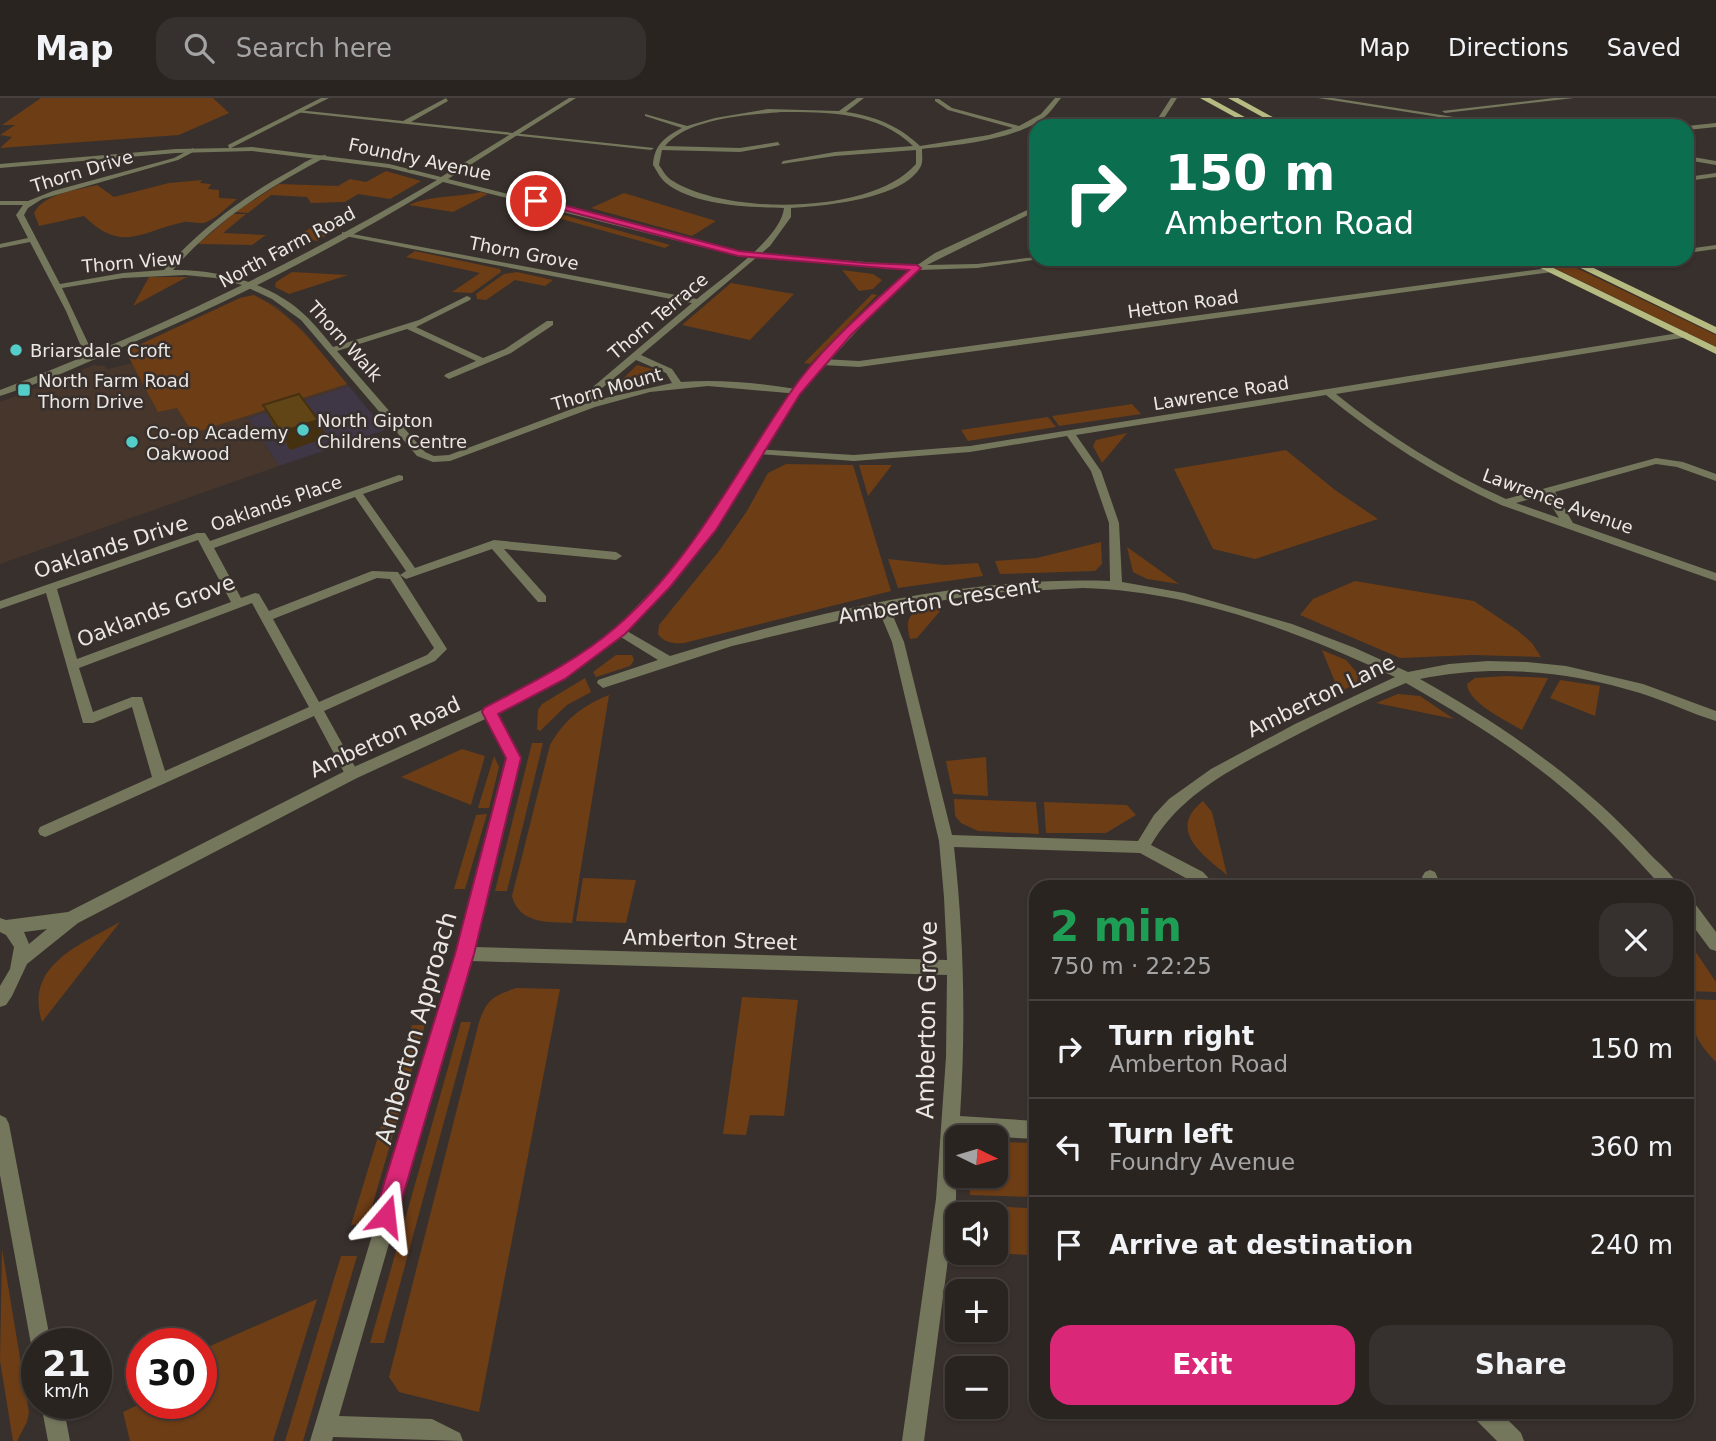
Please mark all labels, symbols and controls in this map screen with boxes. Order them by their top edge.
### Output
search box [156,17,646,80]
text: Map [35,29,114,68]
icon: search [180,29,218,67]
text: Search here [236,33,392,63]
text: Map [1359,34,1410,62]
text: Directions [1448,34,1569,62]
text: Saved [1607,34,1681,62]
street label: Foundry Avenue [347,134,493,184]
text: 150 m [1165,145,1335,202]
street label: Thorn Drive [27,146,136,197]
icon: right [1050,147,1141,238]
pin [506,171,566,231]
icon: arrive [517,182,555,220]
street label: North Farm Road [215,202,359,292]
text: Amberton Road [1165,204,1414,242]
street label: Thorn Grove [466,232,581,274]
street label: Thorn View [80,247,183,277]
street label: Thorn Terrace [603,268,712,364]
street label: Hetton Road [1126,286,1240,322]
street label: Thorn Walk [303,296,387,386]
place label: Briarsdale Croft [30,340,170,361]
marker: Briarsdale Croft [8,342,24,358]
street label: Thorn Mount [548,363,665,415]
place label: North Farm Road Thorn Drive [37,370,189,412]
street label: Lawrence Road [1152,372,1290,414]
marker: North Farm Road Thorn Drive [16,382,32,398]
place label: North Gipton Childrens Centre [317,410,467,452]
place label: Co-op Academy Oakwood [146,422,289,464]
marker: North Gipton Childrens Centre [295,422,311,438]
marker: Co-op Academy Oakwood [124,434,140,450]
street label: Lawrence Avenue [1480,464,1636,538]
street label: Oaklands Place [208,471,344,535]
street label: Oaklands Drive [31,511,191,583]
street label: Oaklands Grove [74,570,238,652]
street label: Amberton Crescent [837,573,1041,629]
street label: Amberton Lane [1243,650,1399,742]
street label: Amberton Road [306,692,464,782]
text: 2 min [1050,902,1182,951]
button: close [1599,903,1673,977]
street label: Amberton Approach [369,908,463,1148]
street label: Amberton Grove [911,921,943,1119]
street label: Amberton Street [622,925,798,955]
text: 750 m · 22:25 [1050,953,1212,979]
text: Turn right [1109,1021,1254,1051]
icon: right [1050,1030,1088,1068]
text: 150 m [1590,1034,1673,1064]
text: Amberton Road [1109,1051,1288,1077]
text: Turn left [1109,1119,1233,1149]
north arrow [945,1125,1008,1188]
map controls [945,1125,1008,1419]
icon: left [1050,1128,1088,1166]
text: 360 m [1590,1132,1673,1162]
text: Foundry Avenue [1109,1149,1295,1175]
position arrow [349,1179,423,1253]
button: sound [945,1202,1008,1265]
icon: arrive [1050,1226,1088,1264]
text: Arrive at destination [1109,1230,1413,1260]
text: 240 m [1590,1230,1673,1260]
button: + [945,1279,1008,1342]
button: Exit [1050,1325,1355,1405]
button: Share [1369,1325,1673,1405]
speed limit sign: 30 [126,1328,217,1419]
text: 21 [42,1344,91,1384]
button: − [945,1356,1008,1419]
text: km/h [44,1380,89,1401]

